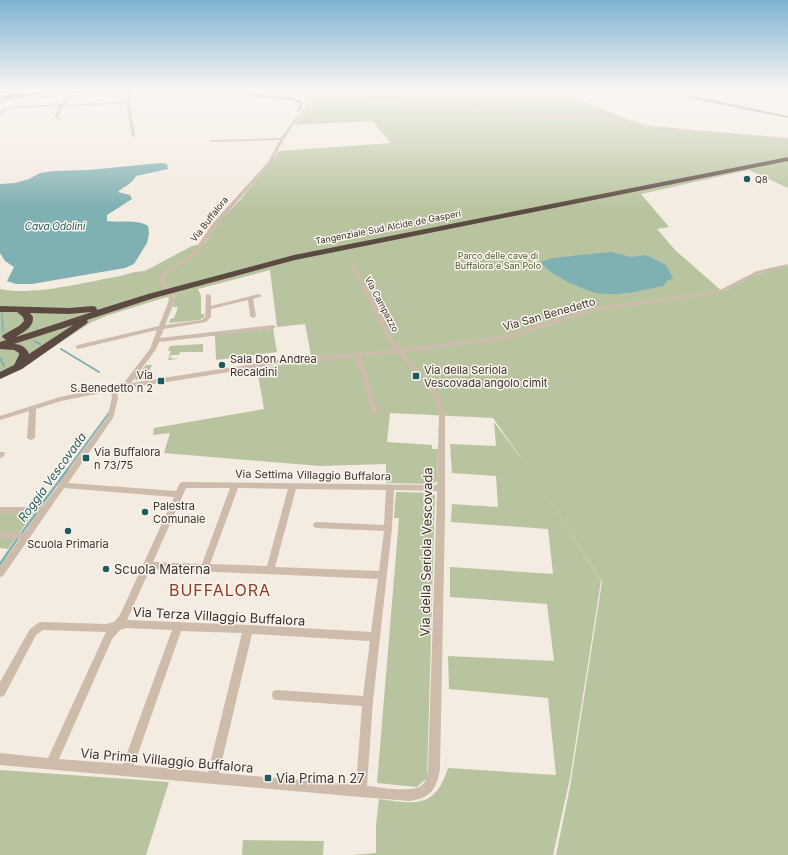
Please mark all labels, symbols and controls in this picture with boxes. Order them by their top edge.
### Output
marker: Q8 [742,174,752,184]
place label: Q8 [755,174,768,185]
street label: Via Buffalora [188,194,230,244]
street label: Tangenziale Sud Alcide de Gasperi [314,207,462,247]
water label: Cava Odolini [25,220,86,232]
park label: Parco delle cave di Buffalora e San Polo [455,250,541,271]
street label: Via Campazzo [363,274,401,334]
street label: Via San Benedetto [501,294,597,334]
place label: Sala Don Andrea Recaldini [230,352,317,379]
marker: Sala Don Andrea Recaldini [217,360,227,370]
place label: Via della Seriola Vescovada angolo cimit [424,363,548,390]
place label: Via S.Benedetto n 2 [70,368,153,395]
marker: Via della Seriola Vescovada angolo cimit [411,371,421,381]
marker: Via S.Benedetto n 2 [156,376,166,386]
water label: Roggia Vescovada [15,430,89,524]
place label: Via Buffalora n 73/75 [94,445,161,472]
marker: Via Buffalora n 73/75 [81,453,91,463]
street label: Via Settima Villaggio Buffalora [235,467,391,483]
street label: Via della Seriola Vescovada [417,467,435,637]
place label: Palestra Comunale [153,499,206,526]
marker: Palestra Comunale [140,507,150,517]
marker: Scuola Primaria [63,526,73,536]
place label: Scuola Primaria [27,537,109,551]
place label: Scuola Materna [114,561,210,577]
marker: Scuola Materna [101,564,111,574]
district label: BUFFALORA [169,580,271,600]
street label: Via Terza Villaggio Buffalora [132,603,306,629]
street label: Via Prima Villaggio Buffalora [80,744,254,776]
place label: Via Prima n 27 [276,770,365,786]
marker: Via Prima n 27 [263,773,273,783]

